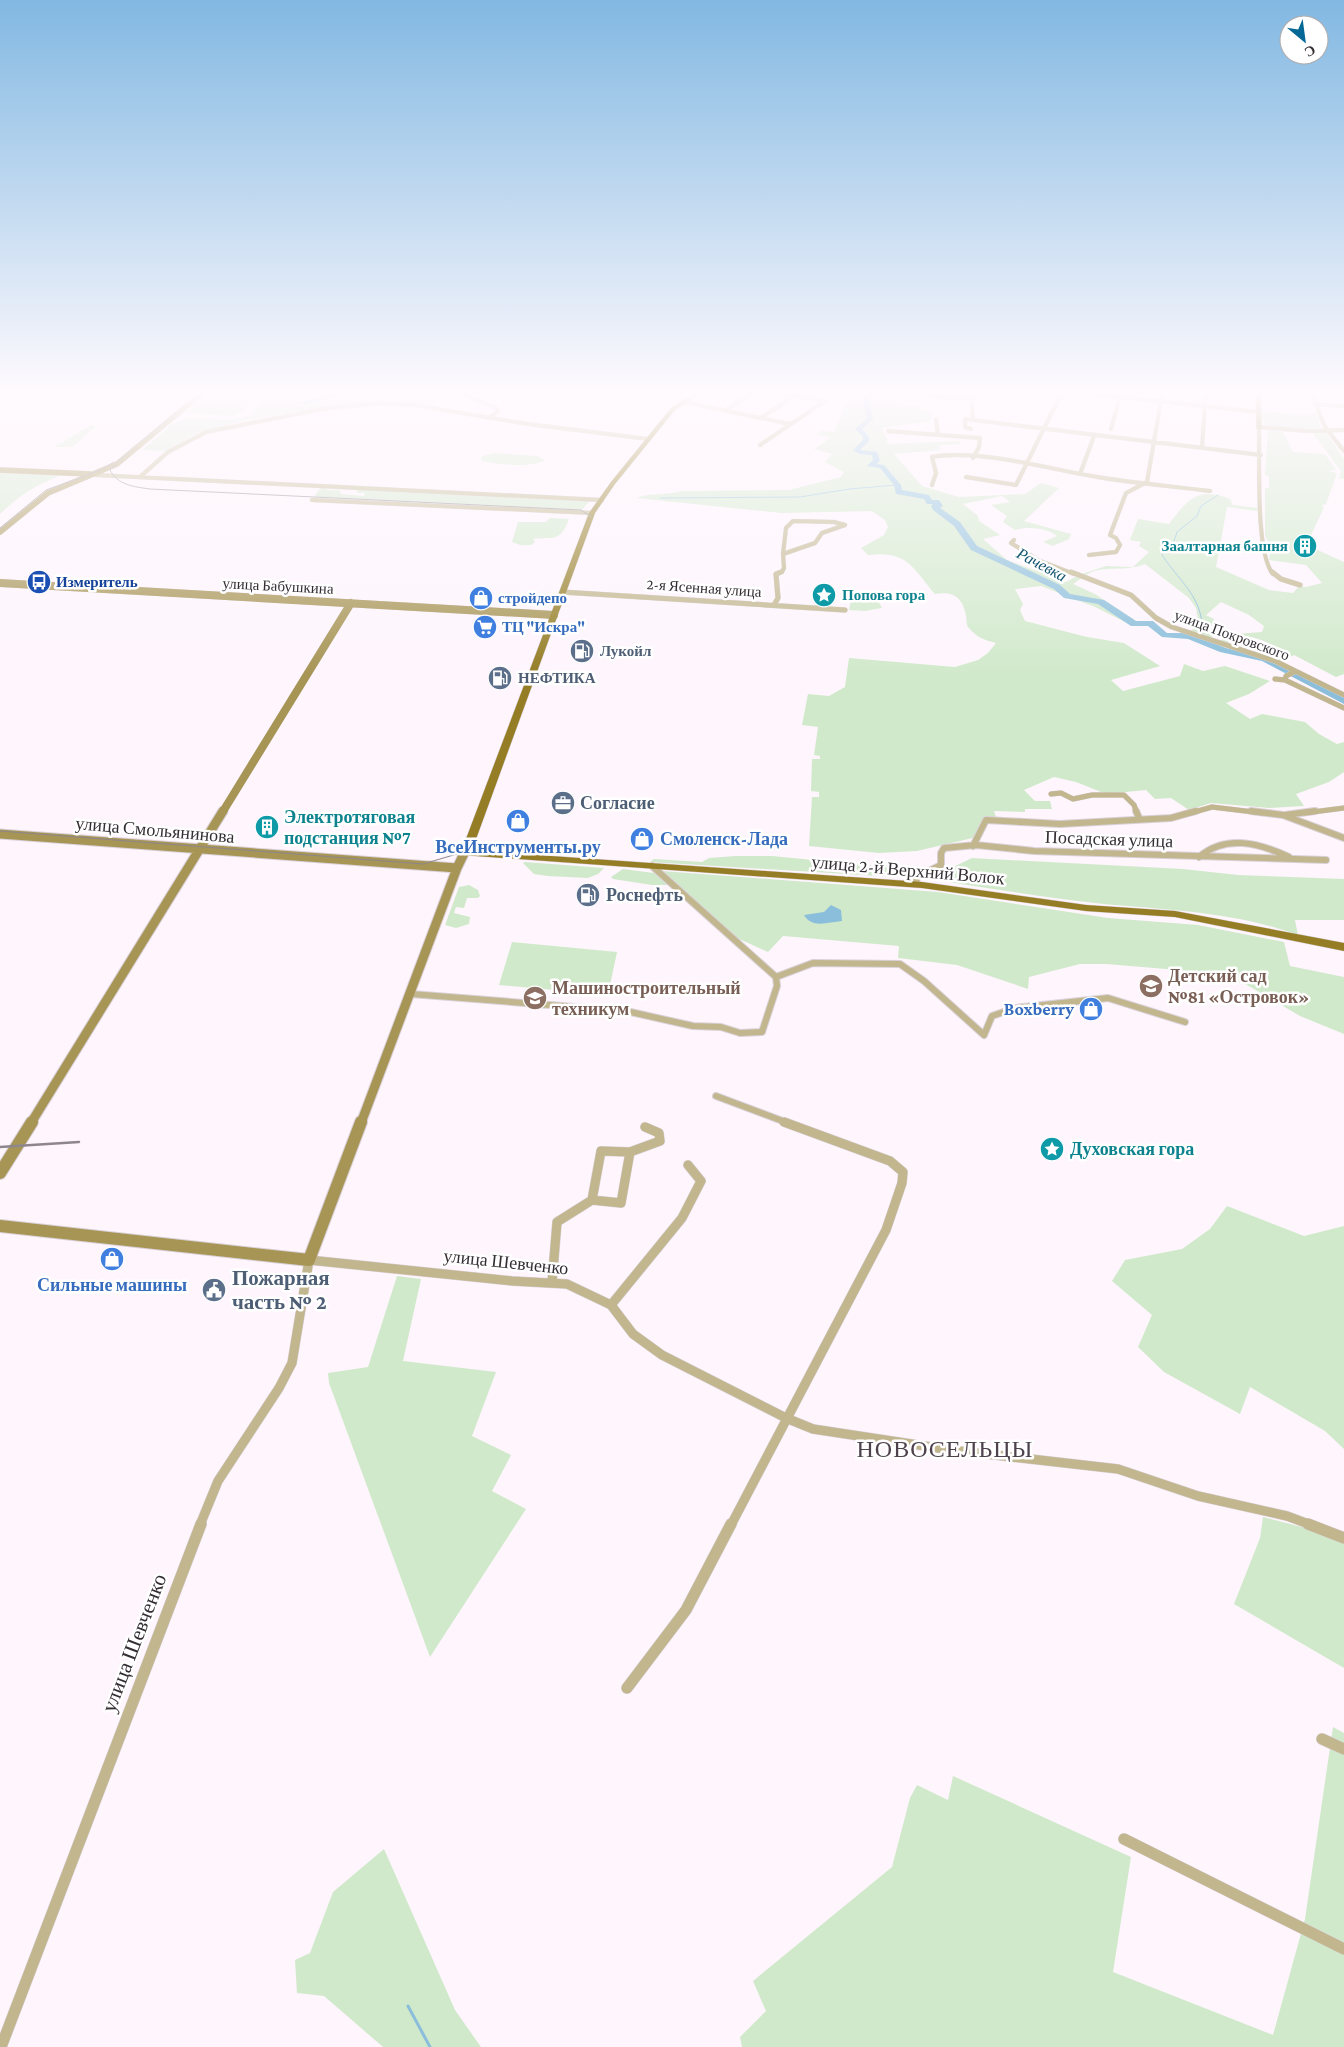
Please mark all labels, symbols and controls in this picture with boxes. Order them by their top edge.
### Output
north arrow [1279,15,1329,65]
text: С [1302,42,1319,61]
building icon: Заалтарная башня [1292,533,1318,559]
place label: Заалтарная башня [1162,538,1288,554]
water label: Рачевка [1013,544,1069,585]
bus stop icon: Измеритель [26,569,52,595]
place label: Измеритель [56,574,138,590]
street label: улица Бабушкина [222,575,334,597]
street label: 2-я Ясенная улица [646,576,762,600]
place icon: Попова гора [811,582,837,608]
shop icon: стройдепо [468,585,494,611]
place label: Попова гора [842,587,926,603]
place label: стройдепо [498,590,567,606]
street label: улица Покровского [1172,607,1292,663]
supermarket icon: ТЦ "Искра" [472,614,498,640]
place label: ТЦ "Искра" [502,619,585,635]
fuel station icon: Лукойл [569,638,595,664]
place label: Лукойл [600,643,652,659]
fuel station icon: НЕФТИКА [487,665,513,691]
place label: НЕФТИКА [518,670,596,686]
office icon: Согласие [550,790,576,816]
place label: Согласие [580,793,655,813]
place label: Электротяговая подстанция №7 [284,807,416,848]
shop icon: ВсеИнструменты.ру [505,808,531,834]
street label: улица Смольянинова [75,813,235,847]
building icon: Электротяговая подстанция №7 [254,814,280,840]
shop icon: Смоленск-Лада [629,826,655,852]
street label: Посадская улица [1045,827,1173,851]
place label: Смоленск-Лада [660,829,788,849]
place label: ВсеИнструменты.ру [435,837,601,857]
street label: улица 2-й Верхний Волок [811,852,1006,888]
fuel station icon: Роснефть [575,882,601,908]
place label: Роснефть [606,885,683,905]
place label: Детский сад №81 «Островок» [1168,966,1309,1007]
school or university icon: Детский сад №81 «Островок» [1138,973,1164,999]
place label: Машиностроительный техникум [552,978,741,1019]
school or university icon: Машиностроительный техникум [522,985,548,1011]
shop icon: Boxberry [1078,996,1104,1022]
place label: Boxberry [1004,999,1074,1019]
place icon: Духовская гора [1039,1136,1065,1162]
place label: Духовская гора [1070,1139,1194,1159]
shop icon: Сильные машины [99,1246,125,1272]
street label: улица Шевченко [443,1246,569,1278]
place label: Пожарная часть № 2 [232,1266,330,1314]
place label: Сильные машины [37,1275,187,1295]
public building icon: Пожарная часть № 2 [201,1277,227,1303]
district label: НОВОСЕЛЬЦЫ [857,1435,1033,1462]
street label: улица Шевченко [97,1570,171,1716]

